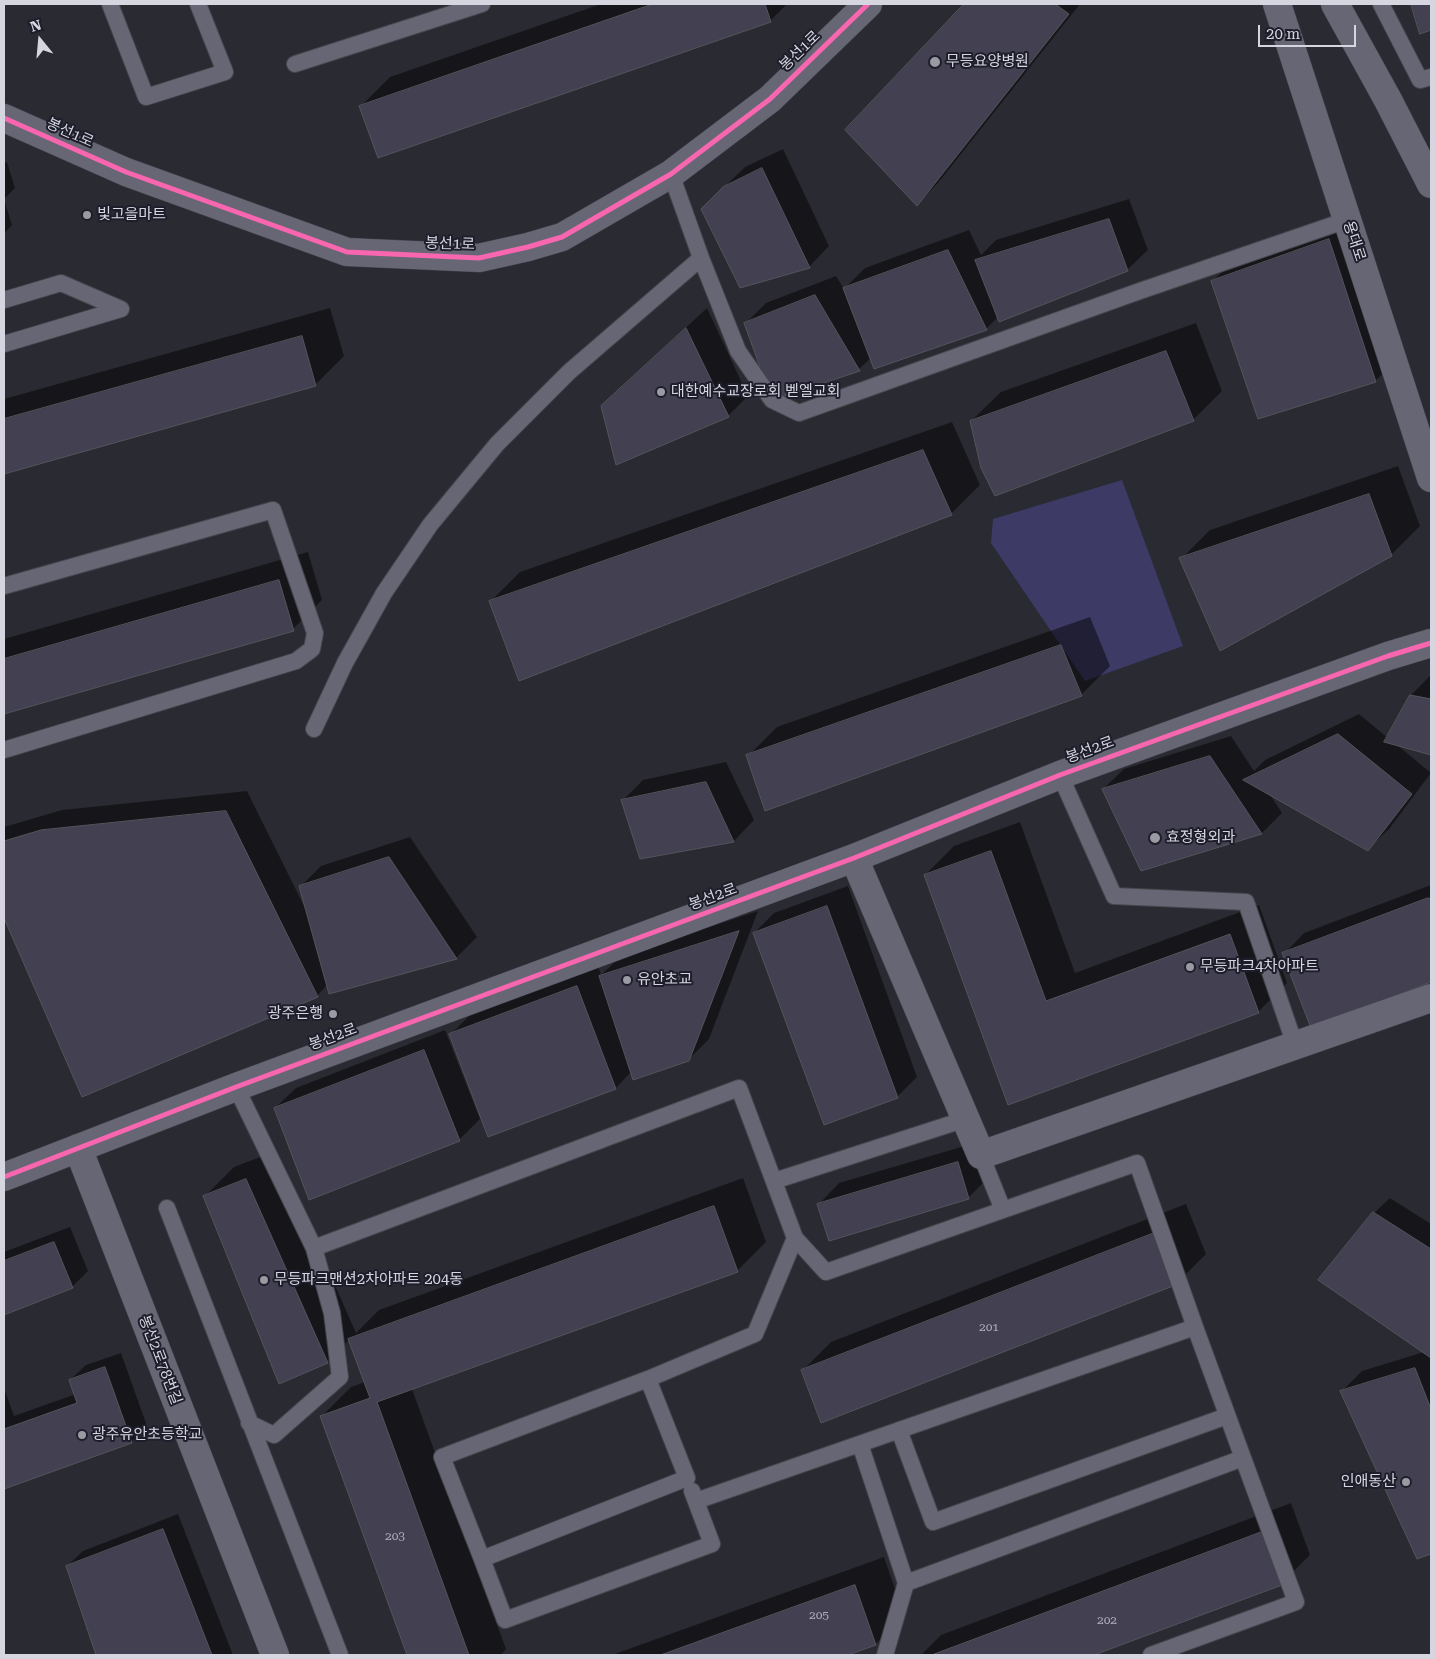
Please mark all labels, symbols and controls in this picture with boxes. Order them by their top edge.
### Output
north arrow [15,15,65,65]
scale bar [1260,15,1358,47]
text: N [28,16,43,35]
text: 20 m [1266,25,1300,43]
street label: 봉선1로 [776,27,824,75]
place label: 무등요양병원 [946,53,1029,71]
marker: 무등요양병원 [928,55,942,69]
street label: 봉선1로 [44,115,96,151]
place label: 빛고을마트 [97,206,166,224]
marker: 빛고을마트 [81,209,93,221]
street label: 용대로 [1339,219,1369,263]
street label: 봉선1로 [425,234,475,254]
place label: 대한예수교장로회 벧엘교회 [671,383,840,401]
marker: 대한예수교장로회 벧엘교회 [655,386,667,398]
street label: 봉선2로 [1064,733,1116,767]
place label: 효정형외과 [1166,829,1235,847]
marker: 효정형외과 [1148,831,1162,845]
street label: 봉선2로 [687,880,739,914]
place label: 무등파크4차아파트 [1200,958,1319,976]
marker: 무등파크4차아파트 [1184,961,1196,973]
place label: 유안초교 [637,971,692,989]
marker: 유안초교 [621,974,633,986]
place label: 광주은행 [268,1005,323,1023]
marker: 광주은행 [327,1008,339,1020]
street label: 봉선2로 [307,1020,359,1054]
place label: 무등파크맨션2차아파트 204동 [274,1271,463,1289]
marker: 무등파크맨션2차아파트 204동 [258,1274,270,1286]
street label: 봉선2로78번길 [135,1313,185,1407]
house number: 201 [979,1320,999,1334]
place label: 광주유안초등학교 [92,1426,202,1444]
marker: 광주유안초등학교 [76,1429,88,1441]
place label: 인애동산 [1341,1473,1396,1491]
marker: 인애동산 [1400,1476,1412,1488]
house number: 203 [385,1529,405,1543]
house number: 205 [809,1608,829,1622]
house number: 202 [1097,1613,1117,1627]

